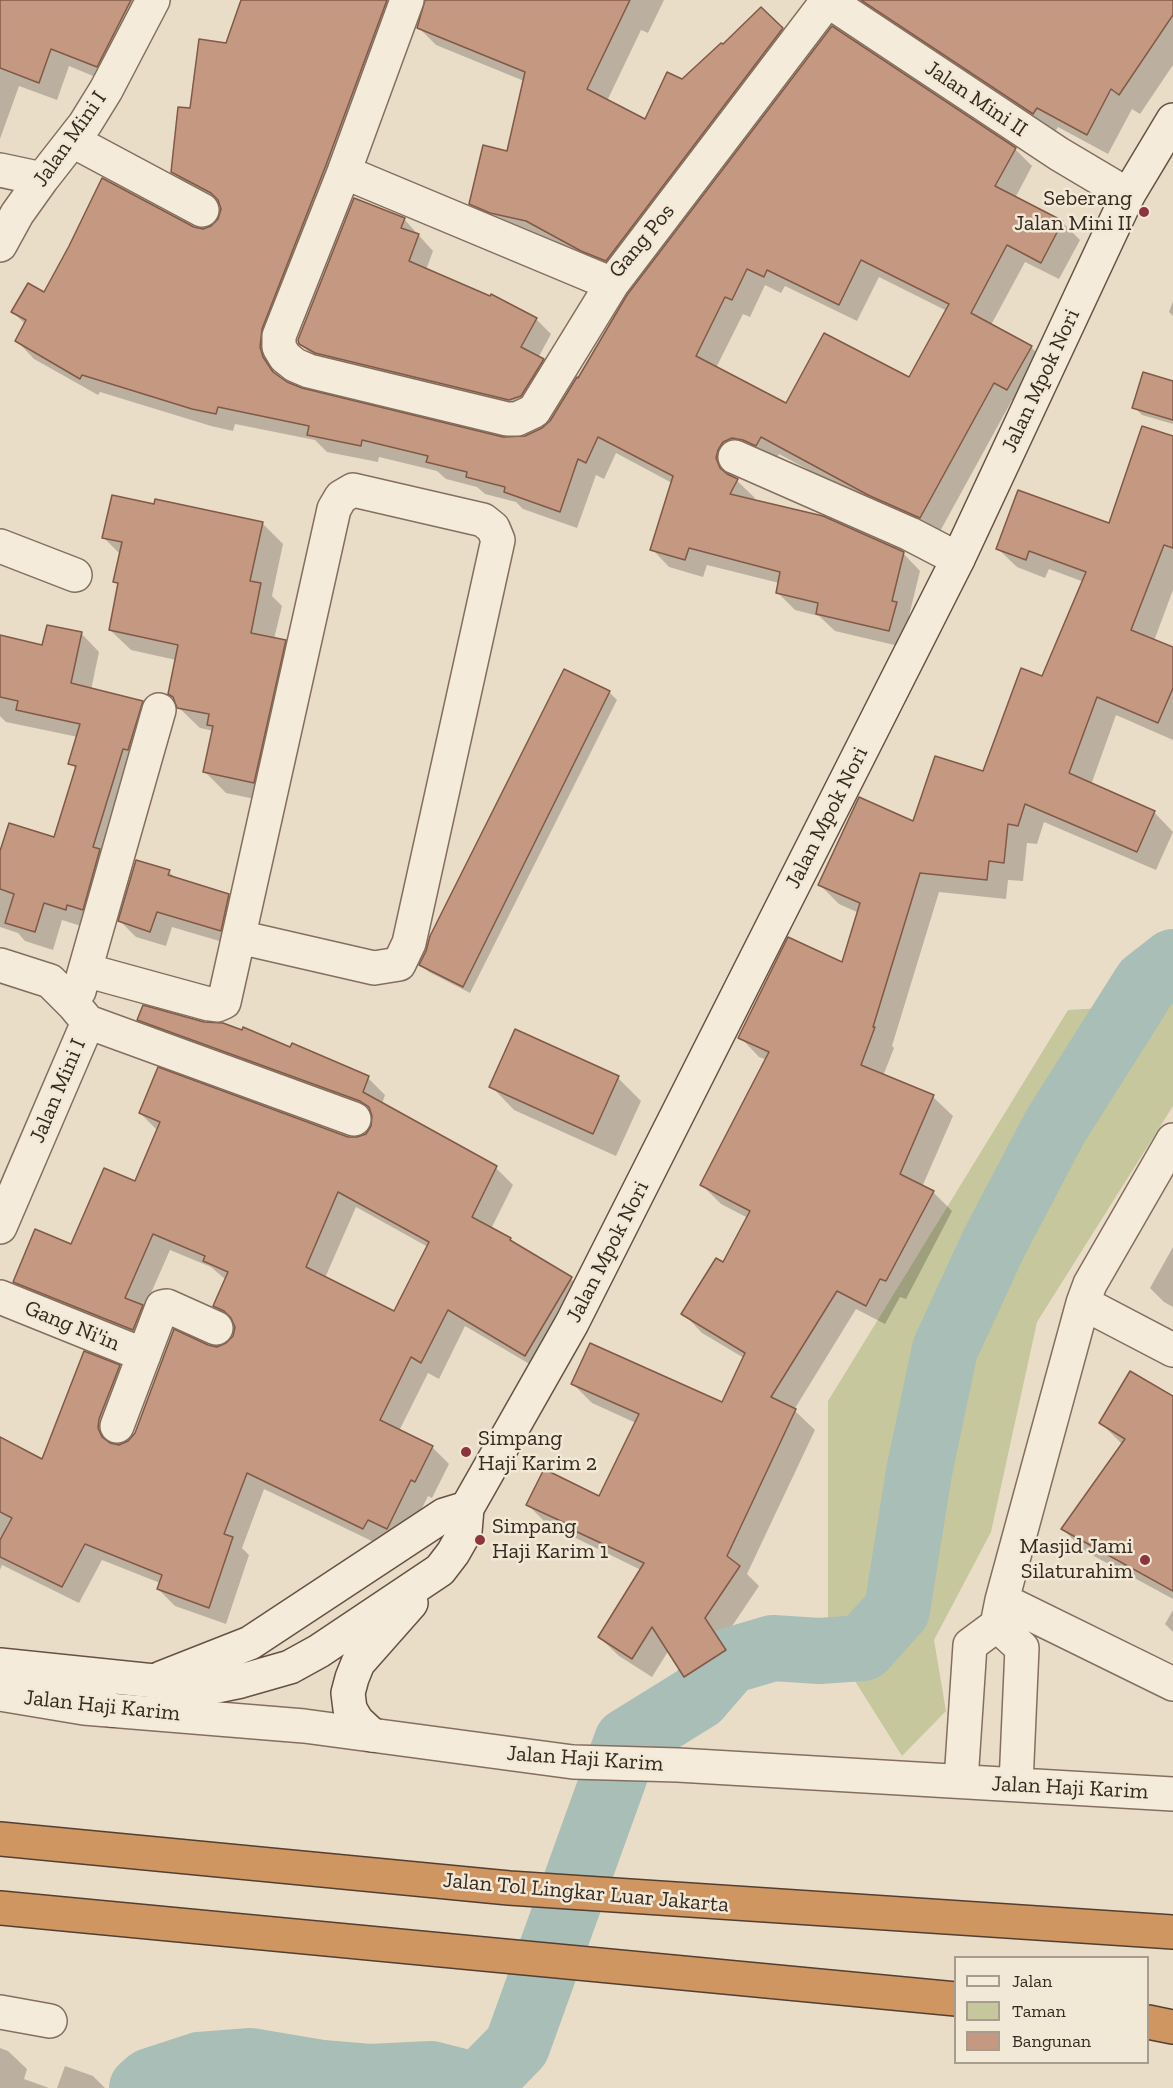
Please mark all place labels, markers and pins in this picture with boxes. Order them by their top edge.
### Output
place label: Seberang Jalan Mini II [1014,186,1132,237]
marker: Seberang Jalan Mini II [1137,205,1151,219]
place label: Simpang Haji Karim 2 [478,1426,597,1478]
marker: Simpang Haji Karim 2 [459,1445,473,1459]
place label: Simpang Haji Karim 1 [492,1514,608,1566]
marker: Simpang Haji Karim 1 [473,1533,487,1547]
place label: Masjid Jami Silaturahim [1020,1534,1133,1586]
marker: Masjid Jami Silaturahim [1138,1553,1152,1567]

